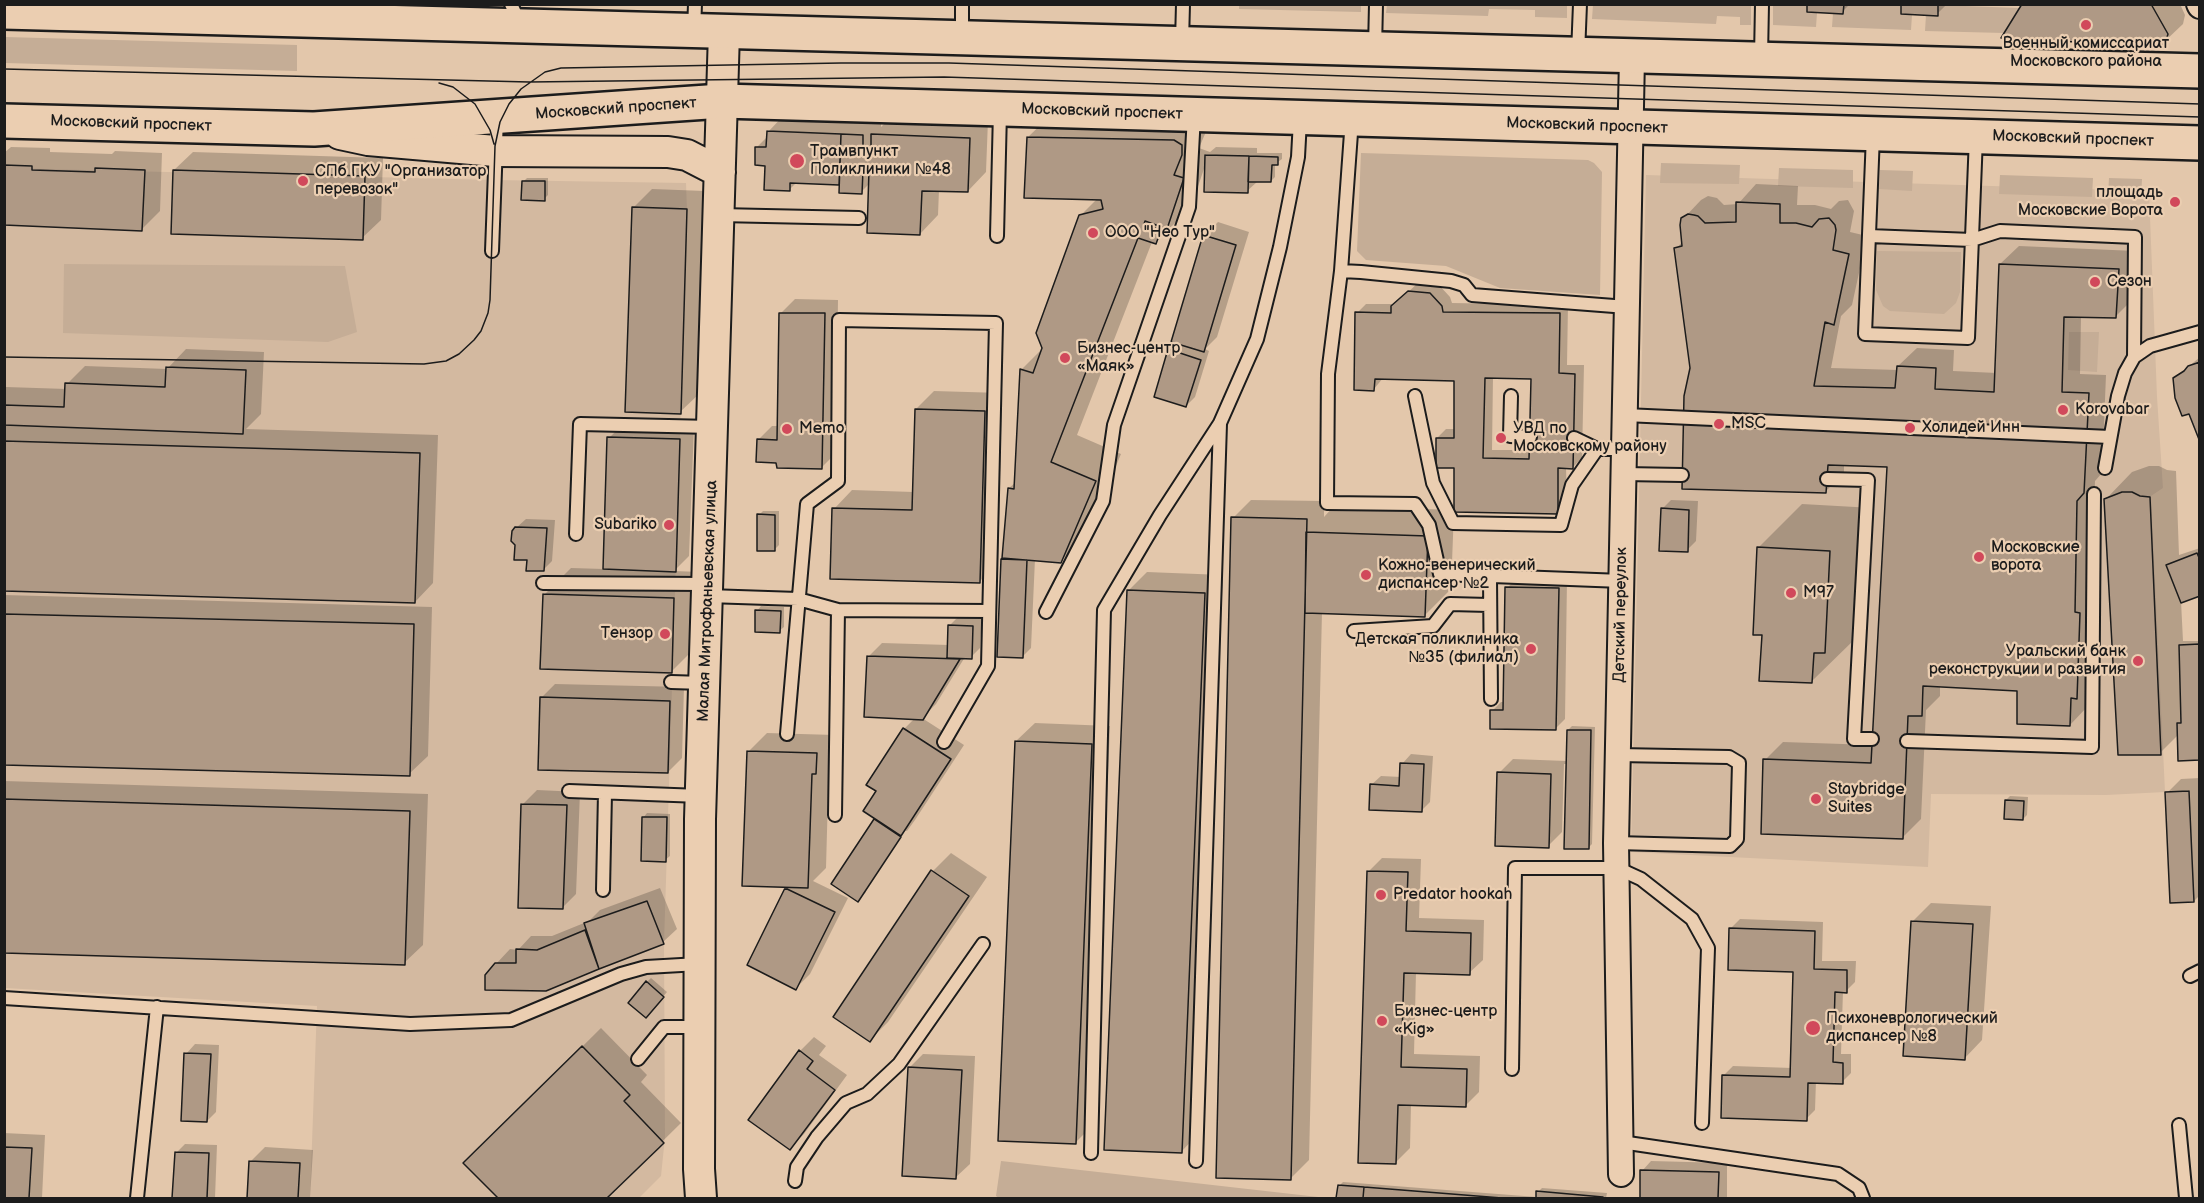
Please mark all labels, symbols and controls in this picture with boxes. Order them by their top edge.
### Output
marker: Военный комиссариат Московского района [2079,18,2093,32]
place label: Военный комиссариат Московского района [2003,34,2169,72]
street label: Московский проспект [535,94,697,124]
street label: Московский проспект [1021,100,1183,124]
street label: Московский проспект [50,112,212,136]
street label: Московский проспект [1506,114,1668,138]
street label: Московский проспект [1992,127,2154,151]
place label: Трамвпункт Поликлиники №48 [810,142,951,180]
marker: Трамвпункт Поликлиники №48 [788,152,806,170]
place label: СПб ГКУ "Организатор перевозок" [315,162,486,200]
marker: СПб ГКУ "Организатор перевозок" [296,174,310,188]
place label: площадь Московские Ворота [2018,183,2163,221]
marker: площадь Московские Ворота [2168,195,2182,209]
place label: ООО "Нео Тур" [1105,223,1215,243]
marker: ООО "Нео Тур" [1086,226,1100,240]
place label: Сезон [2107,272,2152,292]
marker: Сезон [2088,275,2102,289]
place label: Бизнес-центр «Маяк» [1077,339,1180,377]
marker: Бизнес-центр «Маяк» [1058,351,1072,365]
place label: Korovabar [2075,400,2149,420]
marker: Korovabar [2056,403,2070,417]
place label: MSC [1731,414,1766,434]
marker: MSC [1712,417,1726,431]
place label: Холидей Инн [1922,418,2020,438]
place label: Memo [799,419,845,439]
place label: УВД по Московскому району [1513,419,1667,457]
marker: Холидей Инн [1903,421,1917,435]
marker: Memo [780,422,794,436]
marker: УВД по Московскому району [1494,431,1508,445]
street label: Малая Митрофаньевская улица [694,480,722,722]
place label: Subariko [594,515,657,535]
marker: Subariko [662,518,676,532]
place label: Московские ворота [1991,538,2080,576]
street label: Детский переулок [1610,547,1632,683]
marker: Московские ворота [1972,550,1986,564]
place label: Кожно-венерический диспансер №2 [1378,556,1536,594]
marker: Кожно-венерический диспансер №2 [1359,568,1373,582]
place label: M97 [1803,583,1834,603]
marker: M97 [1784,586,1798,600]
place label: Тензор [601,624,653,644]
marker: Тензор [658,627,672,641]
place label: Детская поликлиника №35 (филиал) [1355,630,1519,668]
marker: Детская поликлиника №35 (филиал) [1524,642,1538,656]
place label: Уральский банк реконструкции и развития [1929,642,2126,680]
marker: Уральский банк реконструкции и развития [2131,654,2145,668]
place label: Staybridge Suites [1828,780,1905,818]
marker: Staybridge Suites [1809,792,1823,806]
place label: Predator hookah [1393,885,1512,905]
marker: Predator hookah [1374,888,1388,902]
place label: Бизнес-центр «Kig» [1394,1002,1497,1040]
place label: Психоневрологический диспансер №8 [1826,1009,1998,1047]
marker: Бизнес-центр «Kig» [1375,1014,1389,1028]
marker: Психоневрологический диспансер №8 [1804,1019,1822,1037]

